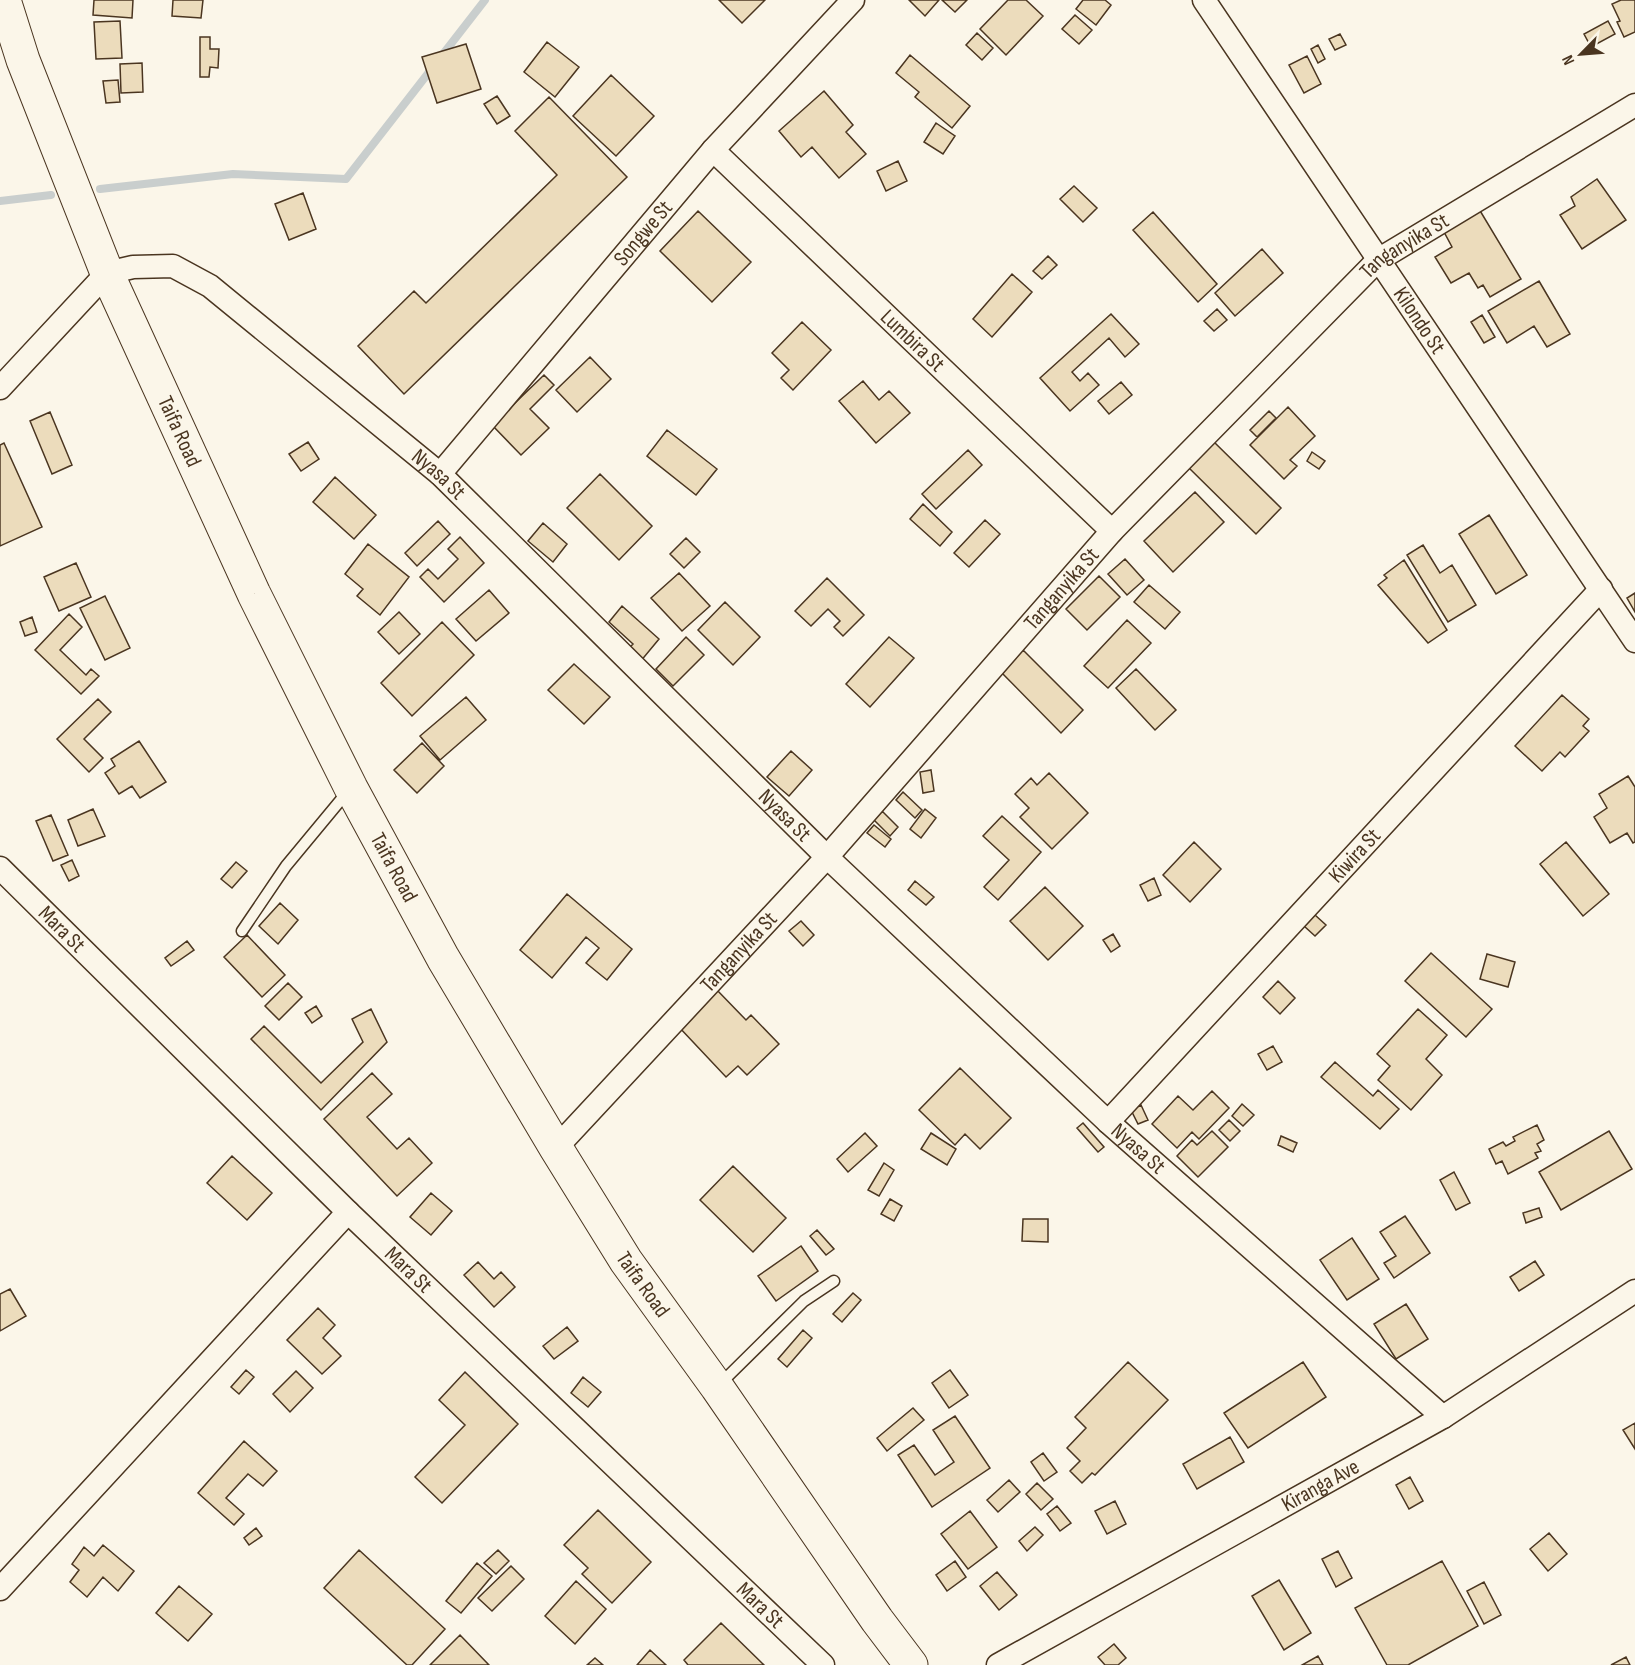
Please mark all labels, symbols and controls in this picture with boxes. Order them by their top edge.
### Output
north arrow [1551,24,1611,84]
text: N [1558,52,1579,68]
street label: Songwe St [608,195,678,271]
street label: Tanganyika St [1354,207,1454,284]
street label: Kilondo St [1387,282,1452,359]
street label: Lumbira St [875,304,951,378]
street label: Taifa Road [152,392,207,471]
street label: Nyasa St [406,443,472,506]
street label: Tanganyika St [1018,542,1105,636]
street label: Nyasa St [753,783,817,847]
street label: Kiwira St [1323,822,1387,888]
street label: Taifa Road [364,828,424,907]
street label: Mara St [33,900,91,959]
street label: Tanganyika St [694,906,783,998]
street label: Nyasa St [1105,1117,1171,1180]
street label: Mara St [379,1241,438,1299]
street label: Taifa Road [610,1247,676,1323]
street label: Kiranga Ave [1277,1453,1364,1518]
street label: Mara St [731,1576,790,1634]

